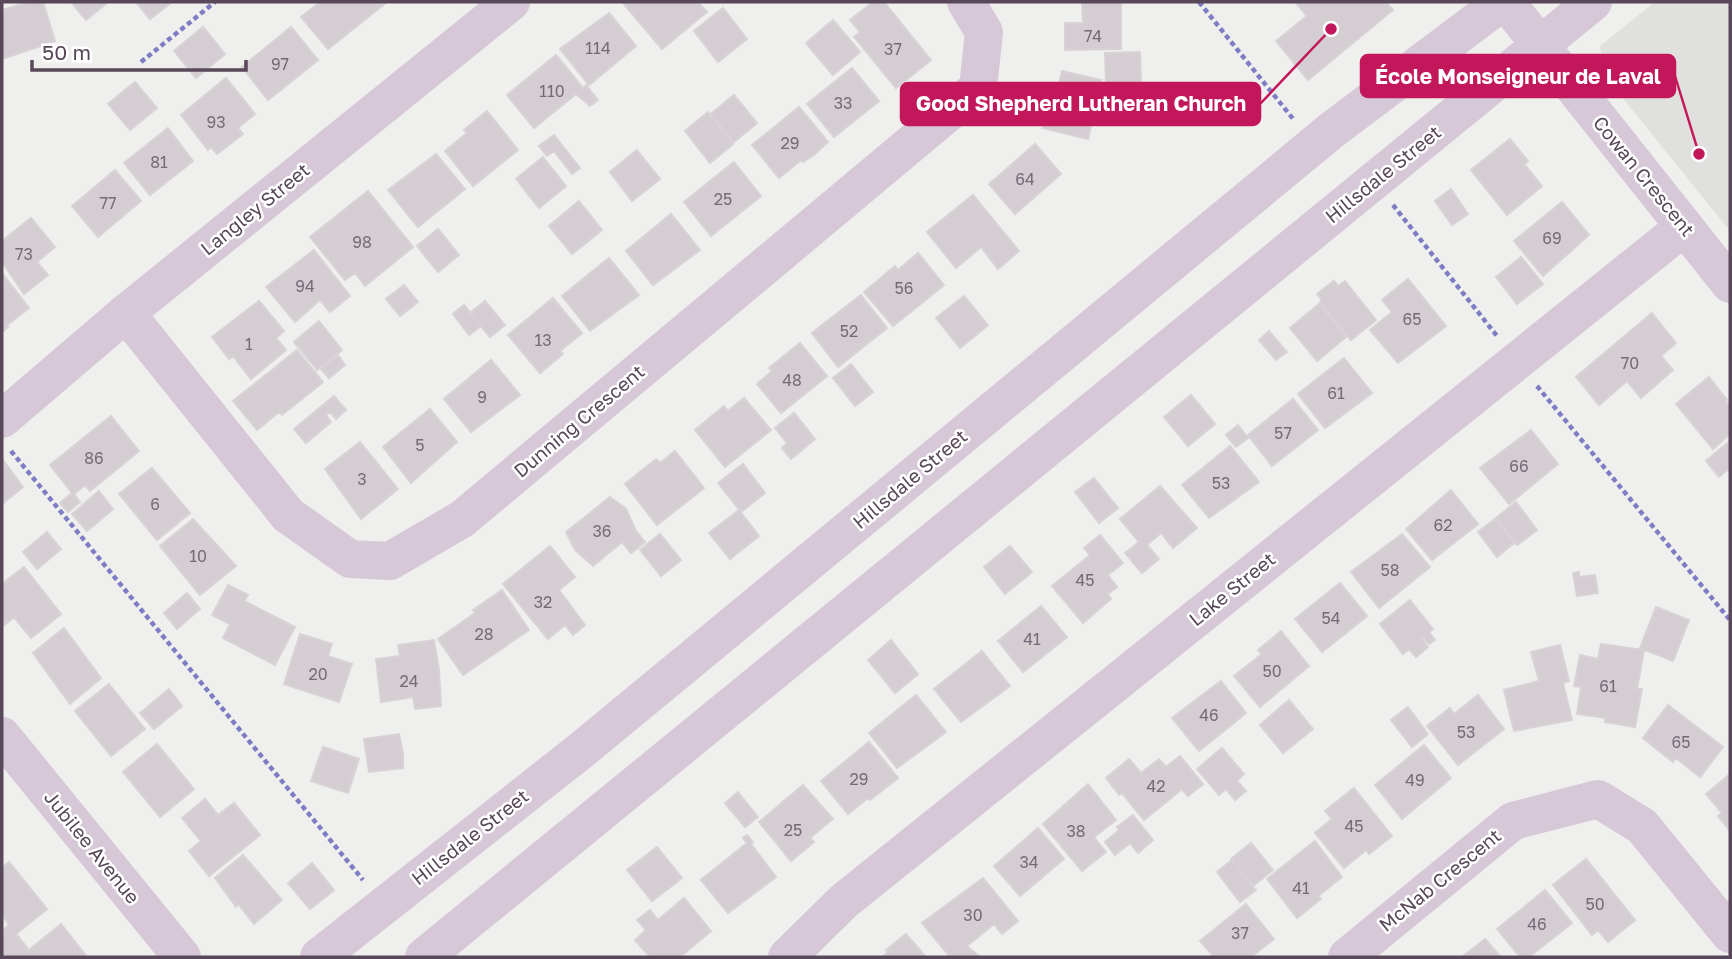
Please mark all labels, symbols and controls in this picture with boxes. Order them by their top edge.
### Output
house number: 74 [1084,26,1102,46]
scale bar [32,28,245,72]
house number: 114 [585,38,611,58]
text: 50 m [42,39,91,65]
house number: 37 [884,39,902,59]
house number: 97 [271,54,289,74]
callout: École Monseigneur de Laval [1361,55,1675,97]
text: École Monseigneur de Laval [1375,63,1661,89]
house number: 110 [539,81,565,101]
callout: Good Shepherd Lutheran Church [901,83,1260,125]
text: Good Shepherd Lutheran Church [916,90,1246,116]
house number: 33 [834,93,852,113]
street label: Cowan Crescent [1589,111,1700,240]
house number: 93 [206,112,226,132]
street label: Hillsdale Street [1320,120,1445,227]
house number: 29 [781,133,799,153]
house number: 81 [150,152,168,172]
street label: Langley Street [196,158,314,259]
house number: 64 [1015,169,1035,189]
house number: 25 [714,189,732,209]
house number: 77 [100,193,116,213]
house number: 69 [1542,228,1562,248]
house number: 98 [352,232,372,252]
house number: 73 [15,244,33,264]
house number: 94 [295,276,315,296]
house number: 56 [895,278,913,298]
house number: 65 [1403,309,1421,329]
house number: 52 [840,321,858,341]
house number: 13 [534,330,552,350]
house number: 1 [245,334,253,354]
house number: 70 [1621,353,1639,373]
street label: Dunning Crescent [509,359,649,482]
house number: 48 [782,370,802,390]
house number: 61 [1327,383,1345,403]
house number: 9 [477,387,487,407]
house number: 57 [1274,423,1292,443]
street label: Hillsdale Street [848,424,971,533]
house number: 5 [415,435,425,455]
house number: 86 [84,448,104,468]
house number: 66 [1509,456,1529,476]
house number: 3 [357,469,367,489]
house number: 53 [1212,473,1230,493]
house number: 6 [150,494,160,514]
house number: 62 [1434,515,1452,535]
house number: 36 [592,521,612,541]
house number: 10 [189,546,207,566]
street label: Lake Street [1184,547,1279,630]
house number: 58 [1380,560,1400,580]
house number: 45 [1075,570,1095,590]
house number: 32 [534,592,552,612]
house number: 54 [1321,608,1341,628]
house number: 28 [474,624,494,644]
house number: 41 [1023,629,1041,649]
house number: 50 [1262,661,1282,681]
house number: 20 [308,664,328,684]
house number: 24 [399,671,419,691]
house number: 61 [1599,676,1617,696]
house number: 46 [1199,705,1219,725]
house number: 53 [1457,722,1475,742]
house number: 65 [1672,732,1690,752]
house number: 29 [850,769,868,789]
house number: 49 [1405,770,1425,790]
house number: 42 [1146,776,1166,796]
street label: Hillsdale Street [407,784,533,889]
street label: Jubilee Avenue [40,786,145,908]
house number: 45 [1344,816,1364,836]
house number: 25 [784,820,802,840]
house number: 38 [1066,821,1086,841]
street label: McNab Crescent [1374,823,1505,936]
house number: 34 [1019,852,1039,872]
house number: 41 [1292,878,1310,898]
house number: 50 [1585,894,1605,914]
house number: 30 [963,905,983,925]
house number: 46 [1527,914,1547,934]
house number: 37 [1231,923,1249,943]

